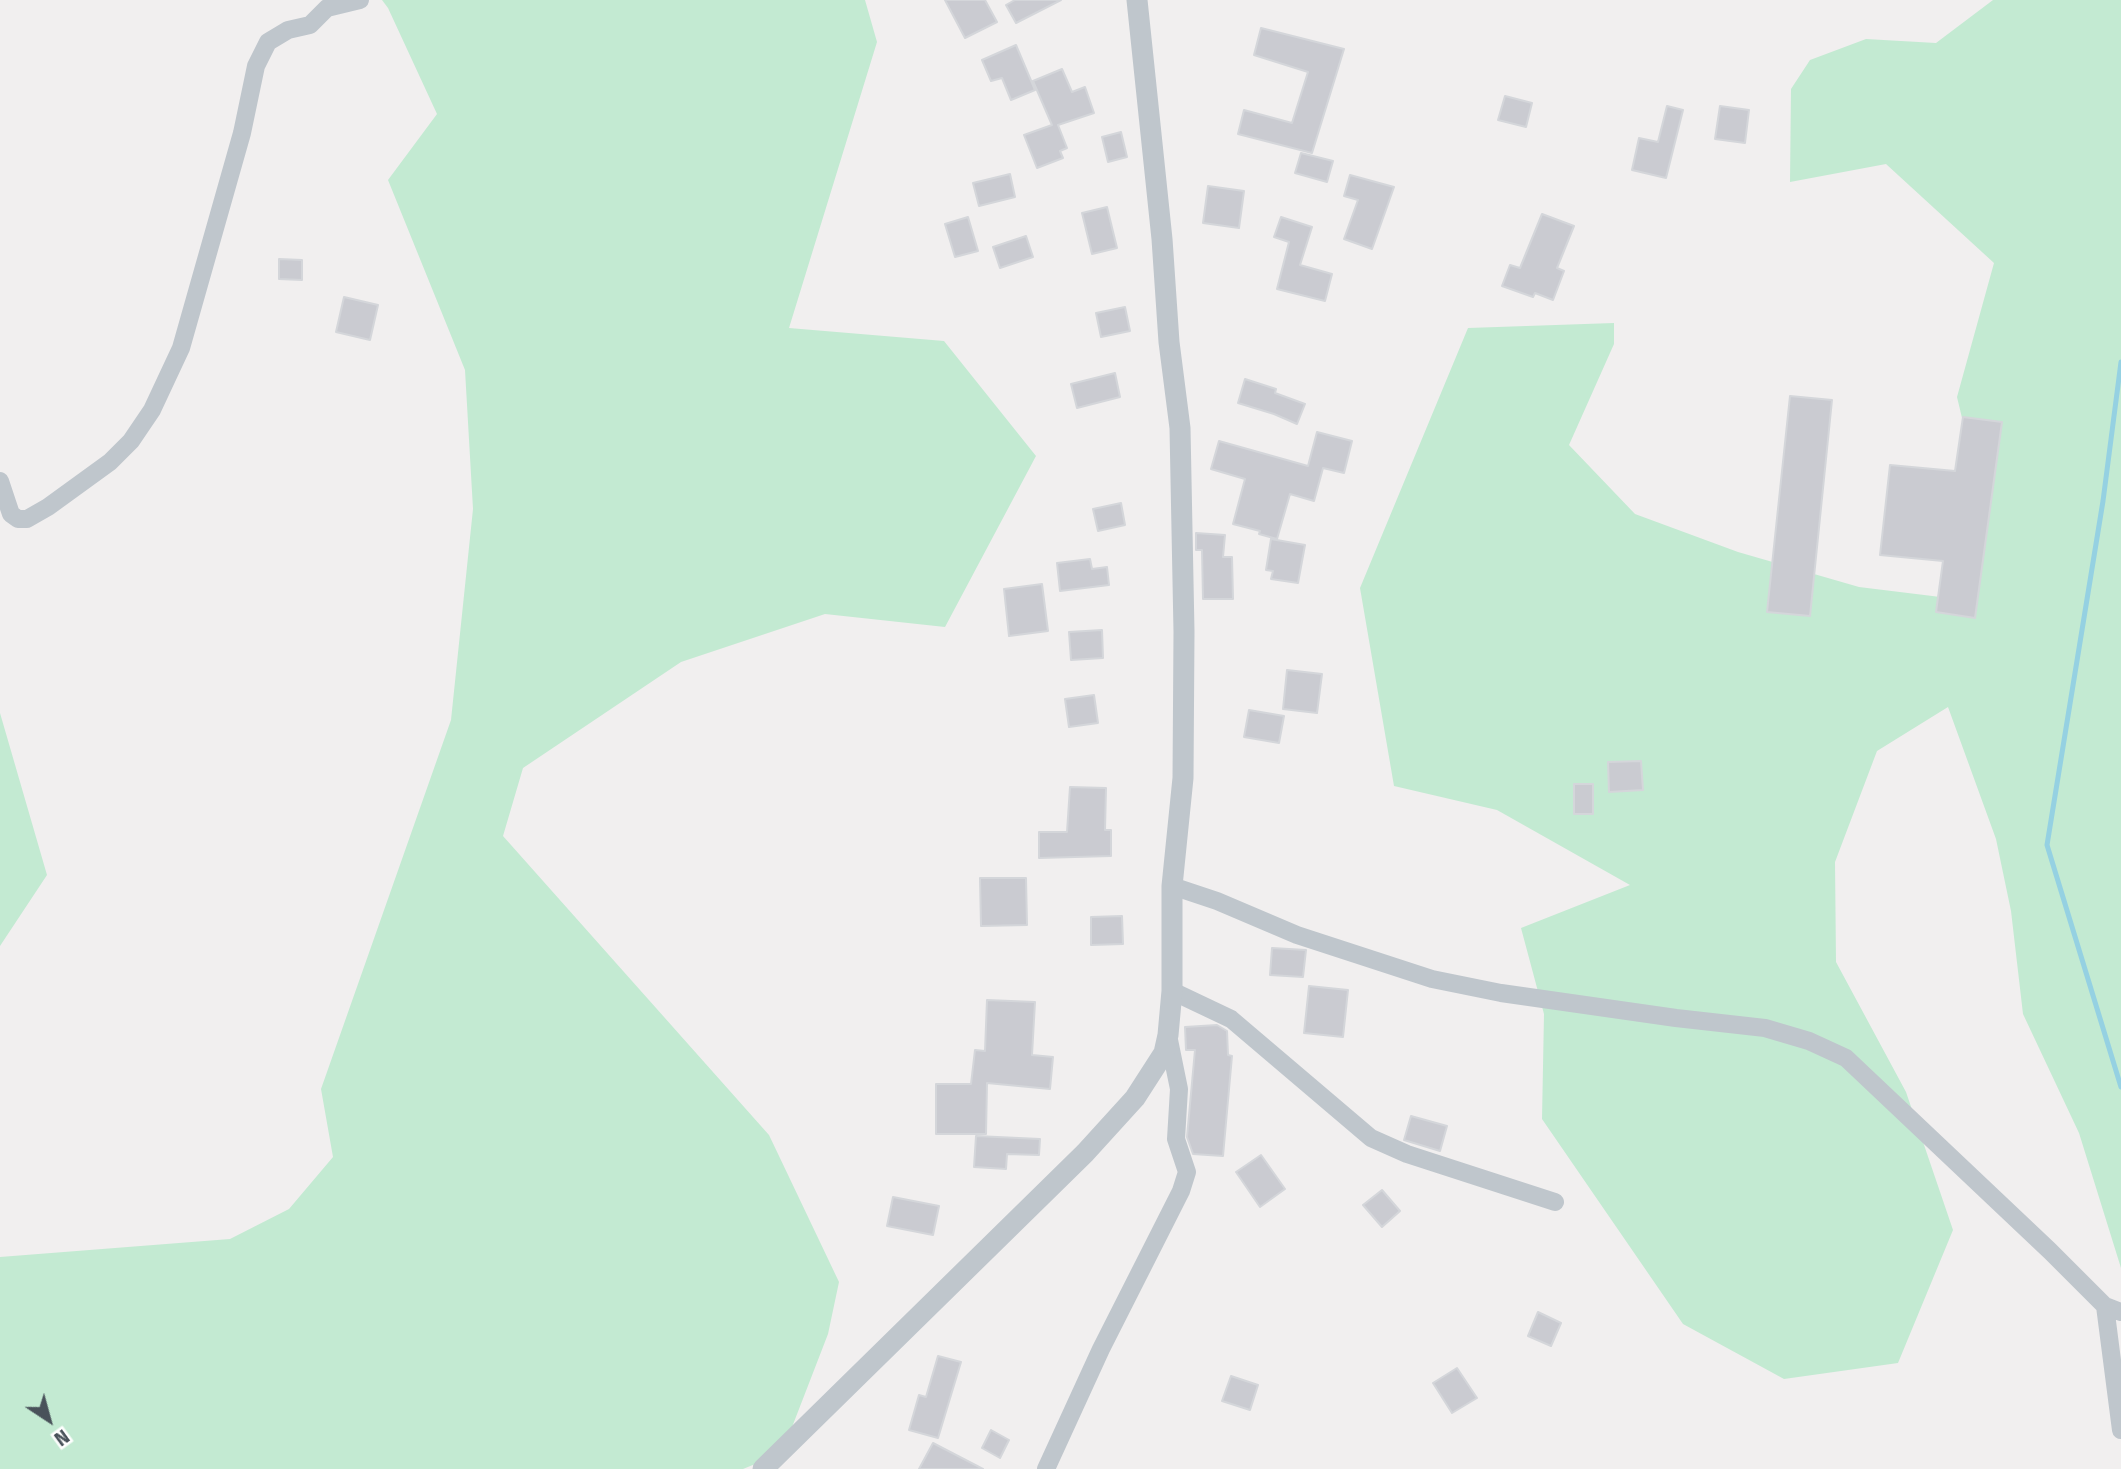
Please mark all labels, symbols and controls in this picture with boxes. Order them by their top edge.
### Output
north arrow [14,1385,84,1455]
text: N [50,1424,74,1450]

